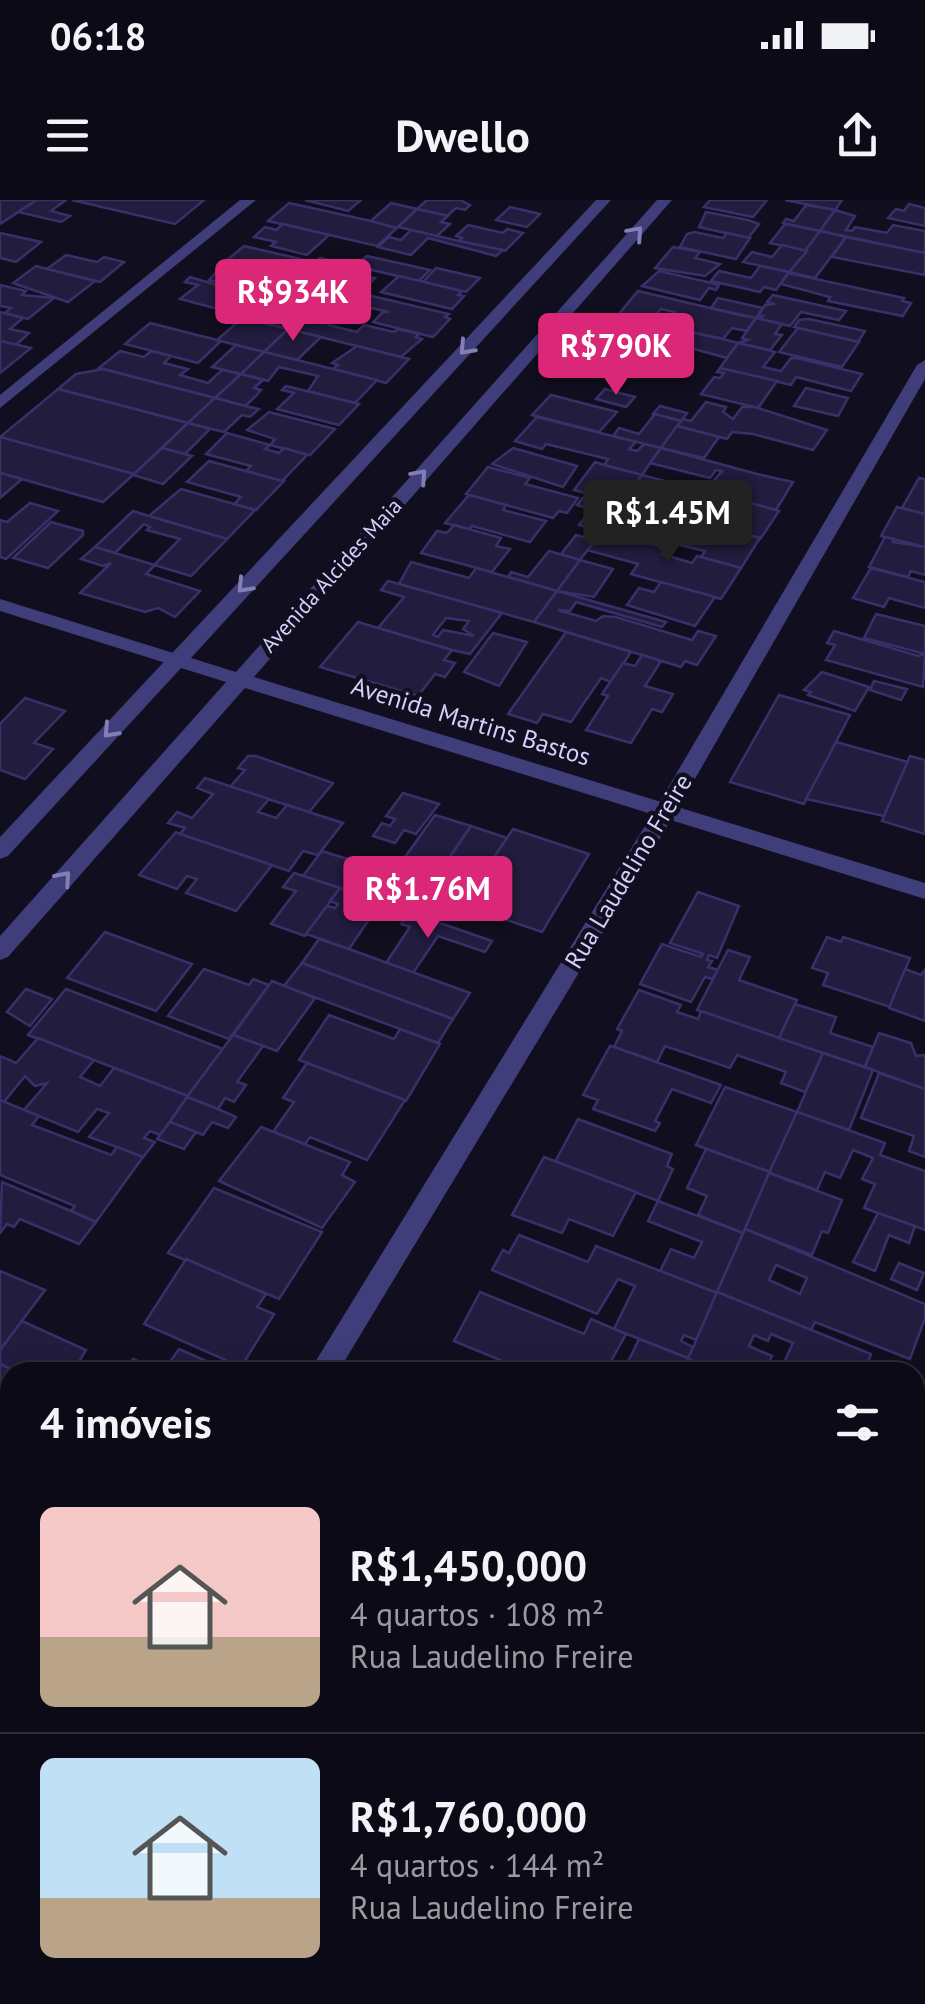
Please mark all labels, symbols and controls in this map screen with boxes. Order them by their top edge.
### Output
text: 06:18 [50,11,146,60]
text: Dwello [395,106,530,164]
icon: menu [40,108,95,163]
icon: share [830,108,885,163]
one-way arrow [624,226,642,245]
pin: R$934K [212,259,374,344]
text: R$934K [237,270,349,312]
pin: R$790K [535,313,697,398]
text: R$790K [560,324,672,366]
one-way arrow [460,336,478,355]
one-way arrow [408,469,426,488]
pin: R$1.45M [576,480,760,565]
text: R$1.45M [605,491,731,533]
street label: Avenida Alcides Maia [254,492,408,658]
one-way arrow [238,574,256,593]
street label: Avenida Martins Bastos [348,669,594,773]
one-way arrow [103,720,121,738]
street label: Rua Laudelino Freire [557,768,699,974]
pin: R$1.76M [336,856,520,941]
text: R$1.76M [365,867,491,909]
one-way arrow [53,871,71,889]
text: 4 imóveis [40,1395,212,1450]
icon: filters [830,1395,885,1450]
text: R$1,450,000 [350,1538,587,1593]
icon: home [120,1547,240,1667]
text: 4 quartos · 108 m² [350,1593,604,1635]
text: Rua Laudelino Freire [350,1635,633,1677]
text: R$1,760,000 [350,1789,587,1844]
icon: home [120,1798,240,1918]
text: 4 quartos · 144 m² [350,1844,604,1886]
text: Rua Laudelino Freire [350,1886,633,1928]

